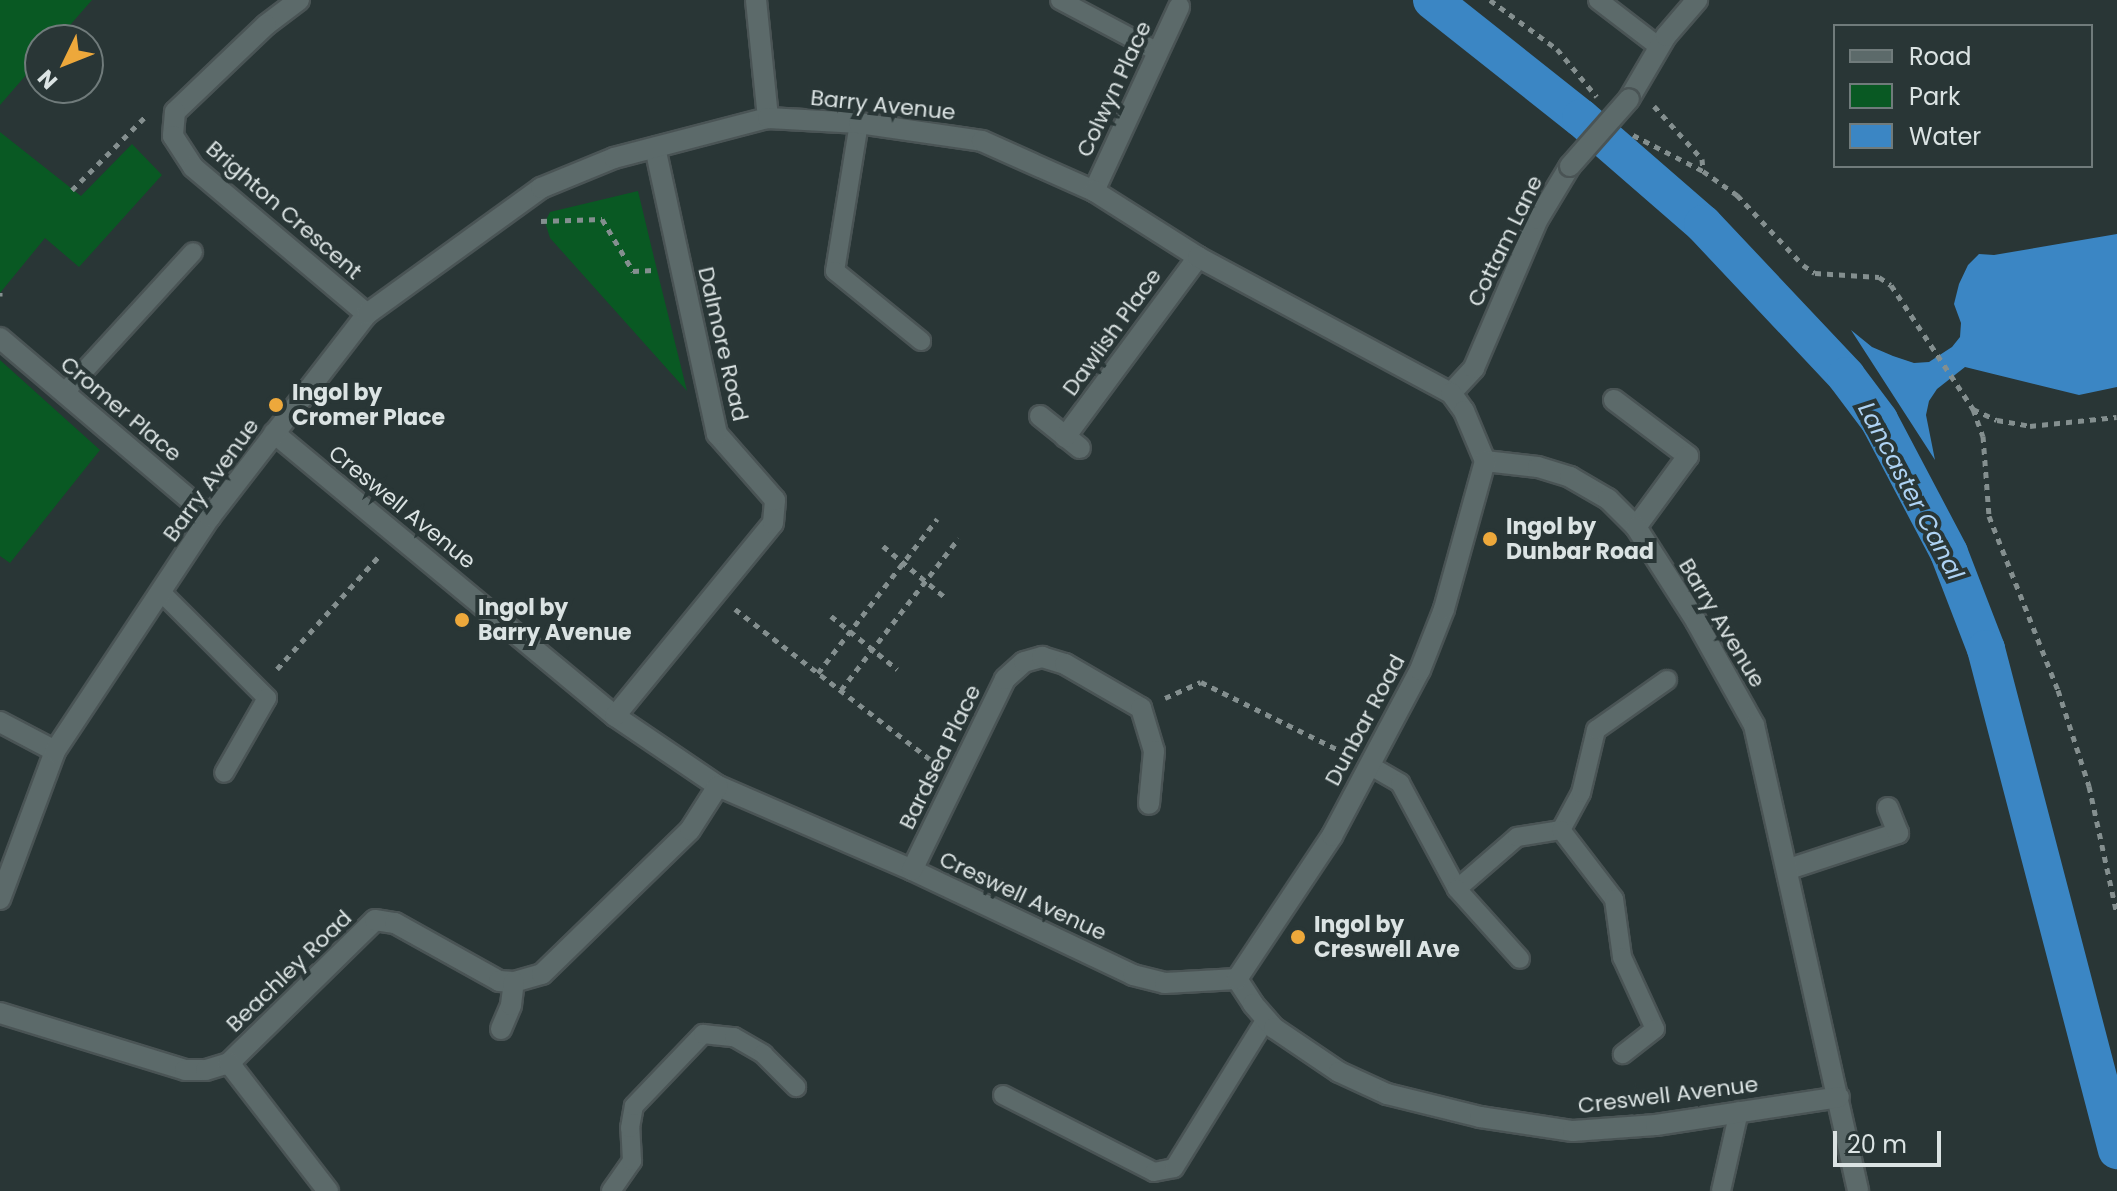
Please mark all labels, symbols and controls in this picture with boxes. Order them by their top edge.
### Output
street label: Colwyn Place [1071,17,1157,161]
north arrow [24,24,104,104]
legend [1833,24,2093,168]
text: Road [1909,40,1971,73]
text: N [31,63,65,96]
text: Park [1909,80,1960,113]
street label: Barry Avenue [809,84,957,126]
text: Water [1909,120,1981,153]
street label: Brighton Crescent [201,135,367,285]
street label: Cottam Lane [1462,171,1548,311]
street label: Dawlish Place [1057,263,1167,401]
street label: Dalmore Road [692,264,754,424]
street label: Cromer Place [55,351,187,467]
place label: Ingol by Cromer Place [292,379,445,430]
marker: Ingol by Cromer Place [267,396,285,414]
water label: Lancaster Canal [1852,397,1970,585]
street label: Barry Avenue [158,413,264,547]
street label: Creswell Avenue [323,440,481,574]
place label: Ingol by Dunbar Road [1506,513,1654,564]
marker: Ingol by Dunbar Road [1481,530,1499,548]
street label: Barry Avenue [1673,554,1771,692]
place label: Ingol by Barry Avenue [478,594,632,646]
marker: Ingol by Barry Avenue [453,611,471,629]
street label: Dunbar Road [1319,650,1411,790]
street label: Bardsea Place [894,681,986,833]
street label: Creswell Avenue [935,846,1111,946]
street label: Beachley Road [221,905,357,1037]
place label: Ingol by Creswell Ave [1314,911,1460,962]
marker: Ingol by Creswell Ave [1289,928,1307,946]
street label: Creswell Avenue [1576,1071,1760,1119]
scale bar [1837,1115,1945,1165]
text: 20 m [1847,1128,1907,1161]

